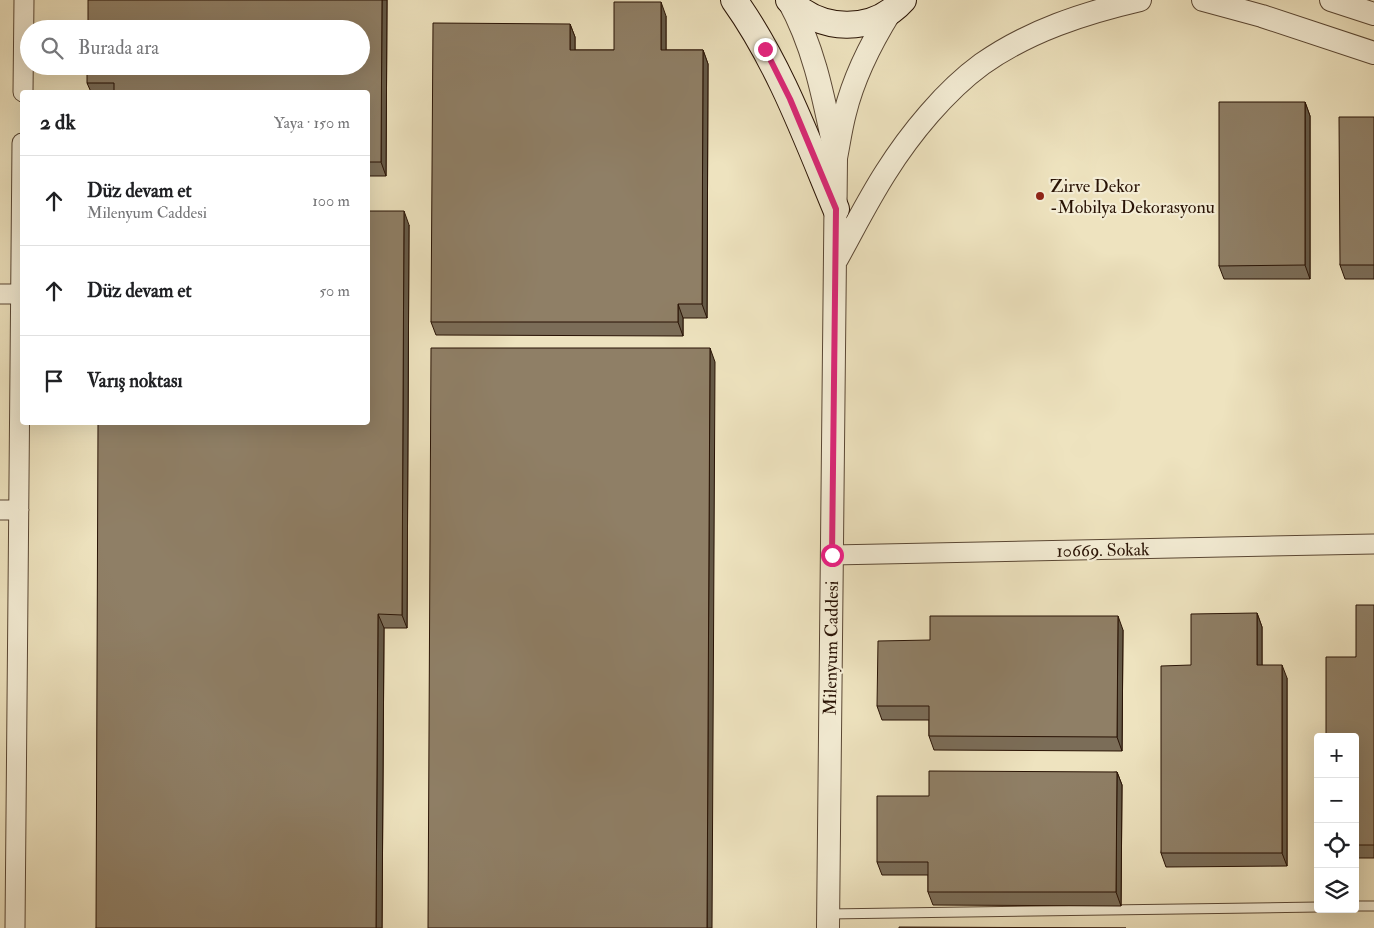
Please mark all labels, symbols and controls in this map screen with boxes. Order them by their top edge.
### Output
search box [20,20,370,75]
icon: search [38,34,66,62]
text: Burada ara [78,36,159,60]
route end [754,38,777,61]
text: 2 dk [40,109,75,136]
text: Yaya · 150 m [274,113,350,133]
place label: Zirve Dekor -Mobilya Dekorasyonu [1050,175,1215,219]
text: Düz devam et [87,179,192,203]
icon: ahead [40,187,68,215]
marker: Zirve Dekor -Mobilya Dekorasyonu [1034,190,1046,202]
text: 100 m [312,191,350,211]
text: Milenyum Caddesi [87,203,207,223]
icon: ahead [40,277,68,305]
text: Düz devam et [87,279,192,303]
text: 50 m [319,281,350,301]
icon: arrive [40,367,68,395]
text: Varış noktası [87,369,183,393]
street label: 10669. Sokak [1056,538,1150,563]
route start [821,544,844,567]
street label: Milenyum Caddesi [819,580,844,716]
map controls [1314,733,1359,913]
button: + [1314,733,1359,778]
button: − [1314,778,1359,823]
button: locate [1314,823,1359,868]
button: layers [1314,868,1359,913]

